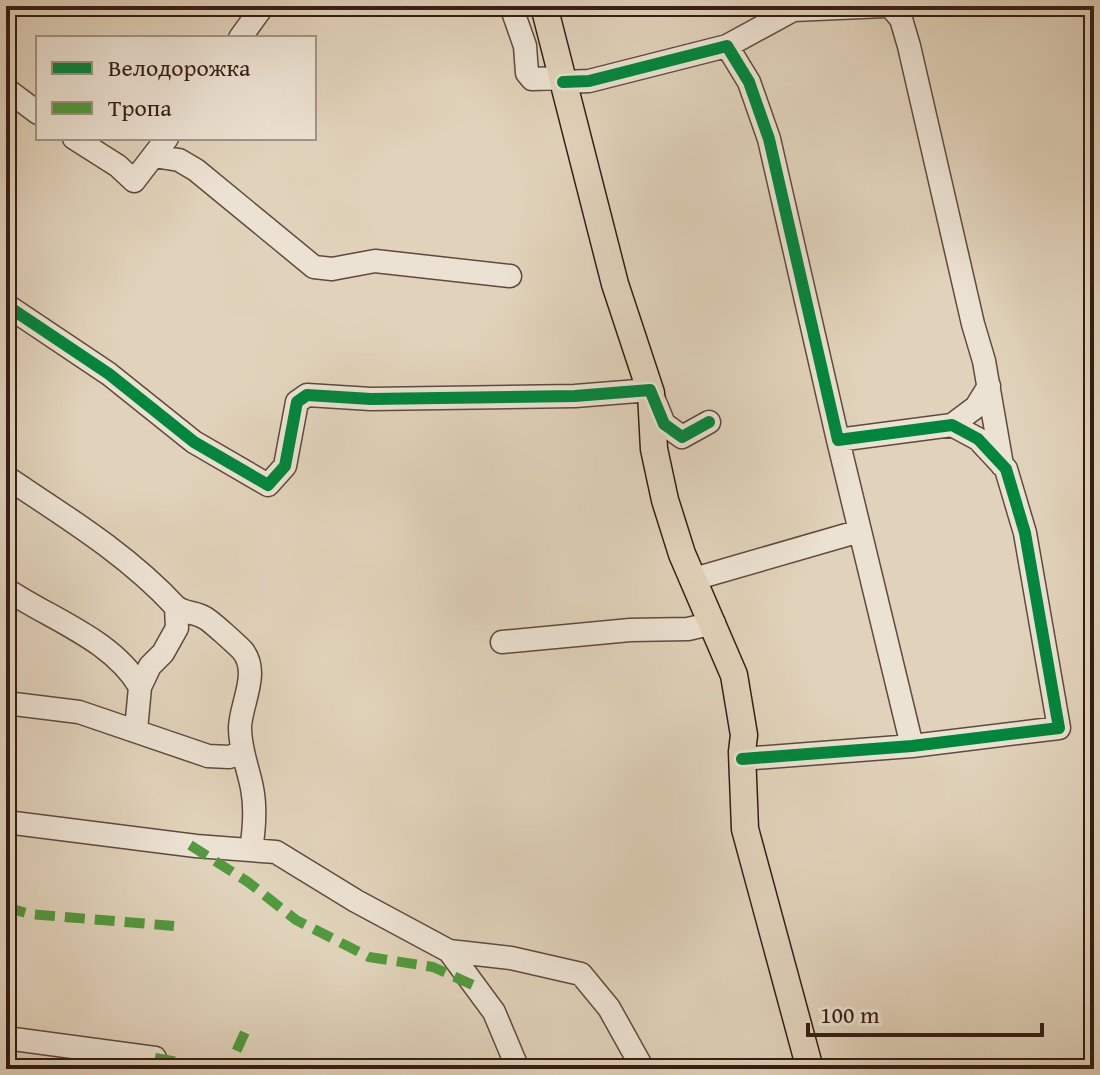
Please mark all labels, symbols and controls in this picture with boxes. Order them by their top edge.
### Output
legend [36,36,316,140]
text: Велодорожка [108,50,251,85]
text: Тропа [108,90,172,125]
scale bar [808,987,1042,1037]
text: 100 m [820,997,880,1032]

